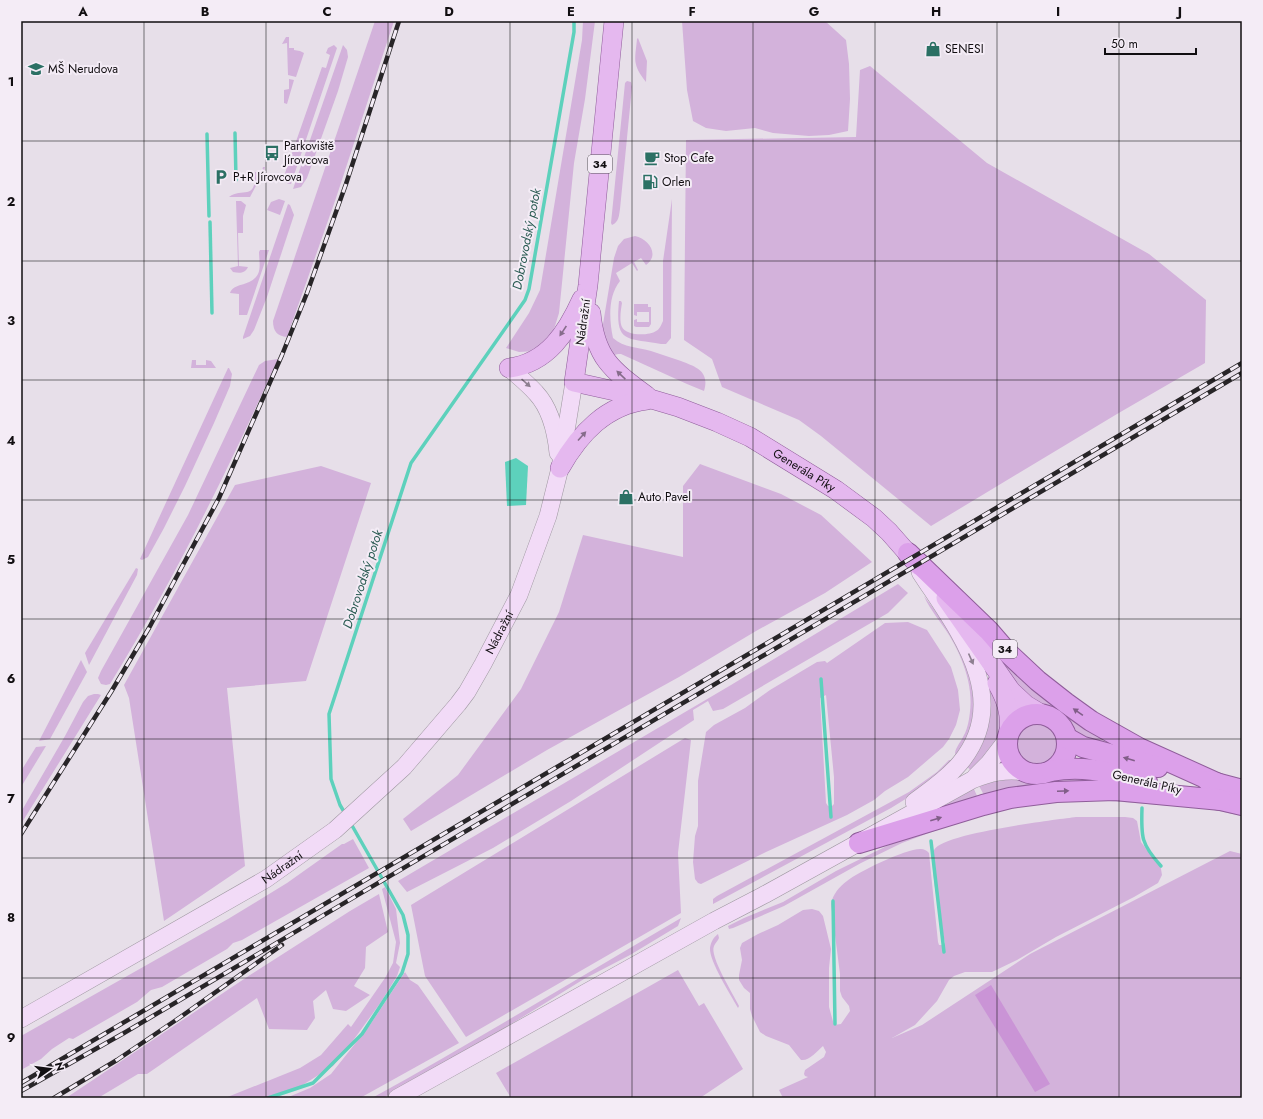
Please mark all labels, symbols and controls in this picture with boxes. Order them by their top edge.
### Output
text: A [77,2,88,21]
text: B [201,2,210,21]
text: C [322,2,332,21]
text: D [444,2,454,21]
text: E [567,2,575,21]
text: F [688,2,696,21]
text: G [809,2,820,21]
text: H [931,2,941,21]
text: I [1056,2,1060,21]
text: J [1175,2,1182,21]
scale bar [1105,30,1196,56]
text: 50 m [1111,35,1138,53]
shop icon: SENESI [924,40,942,58]
place label: SENESI [945,40,984,58]
school or university icon: MŠ Nerudova [27,60,45,78]
place label: MŠ Nerudova [48,60,118,78]
text: 1 [8,72,14,91]
place label: Parkoviště Jírovcova [282,137,334,169]
bus stop icon: Parkoviště Jírovcova [263,144,281,162]
cafe icon: Stop Cafe [643,149,661,167]
place label: Stop Cafe [664,149,714,167]
road number: 34 [588,155,612,173]
parking icon: P+R Jírovcova [212,168,230,186]
place label: P+R Jírovcova [233,168,302,186]
fuel station icon: Orlen [641,173,659,191]
place label: Orlen [662,173,691,191]
water label: Dobrovodský potok [507,186,546,291]
text: 2 [7,192,15,211]
street label: Nádražní [571,297,595,346]
text: 3 [7,311,15,330]
one-way arrow [559,326,567,336]
one-way arrow [616,371,625,380]
one-way arrow [520,379,531,388]
text: 4 [6,431,16,450]
one-way arrow [577,431,586,440]
street label: Generála Píky [769,444,840,497]
shop icon: Auto Pavel [617,488,635,506]
place label: Auto Pavel [638,488,691,506]
water label: Dobrovodský potok [338,527,388,631]
text: 5 [7,550,15,569]
street label: Nádražní [481,607,519,657]
road number: 34 [993,640,1017,658]
one-way arrow [969,653,975,665]
text: 6 [7,669,16,688]
one-way arrow [1073,708,1083,716]
one-way arrow [1123,756,1135,762]
street label: Generála Píky [1111,765,1184,799]
one-way arrow [1057,788,1069,795]
text: 7 [7,789,15,808]
one-way arrow [931,816,943,822]
street label: Nádražní [258,846,307,888]
text: 8 [7,908,15,927]
text: 9 [7,1028,16,1047]
north arrow [30,1049,70,1089]
text: N [51,1060,69,1073]

